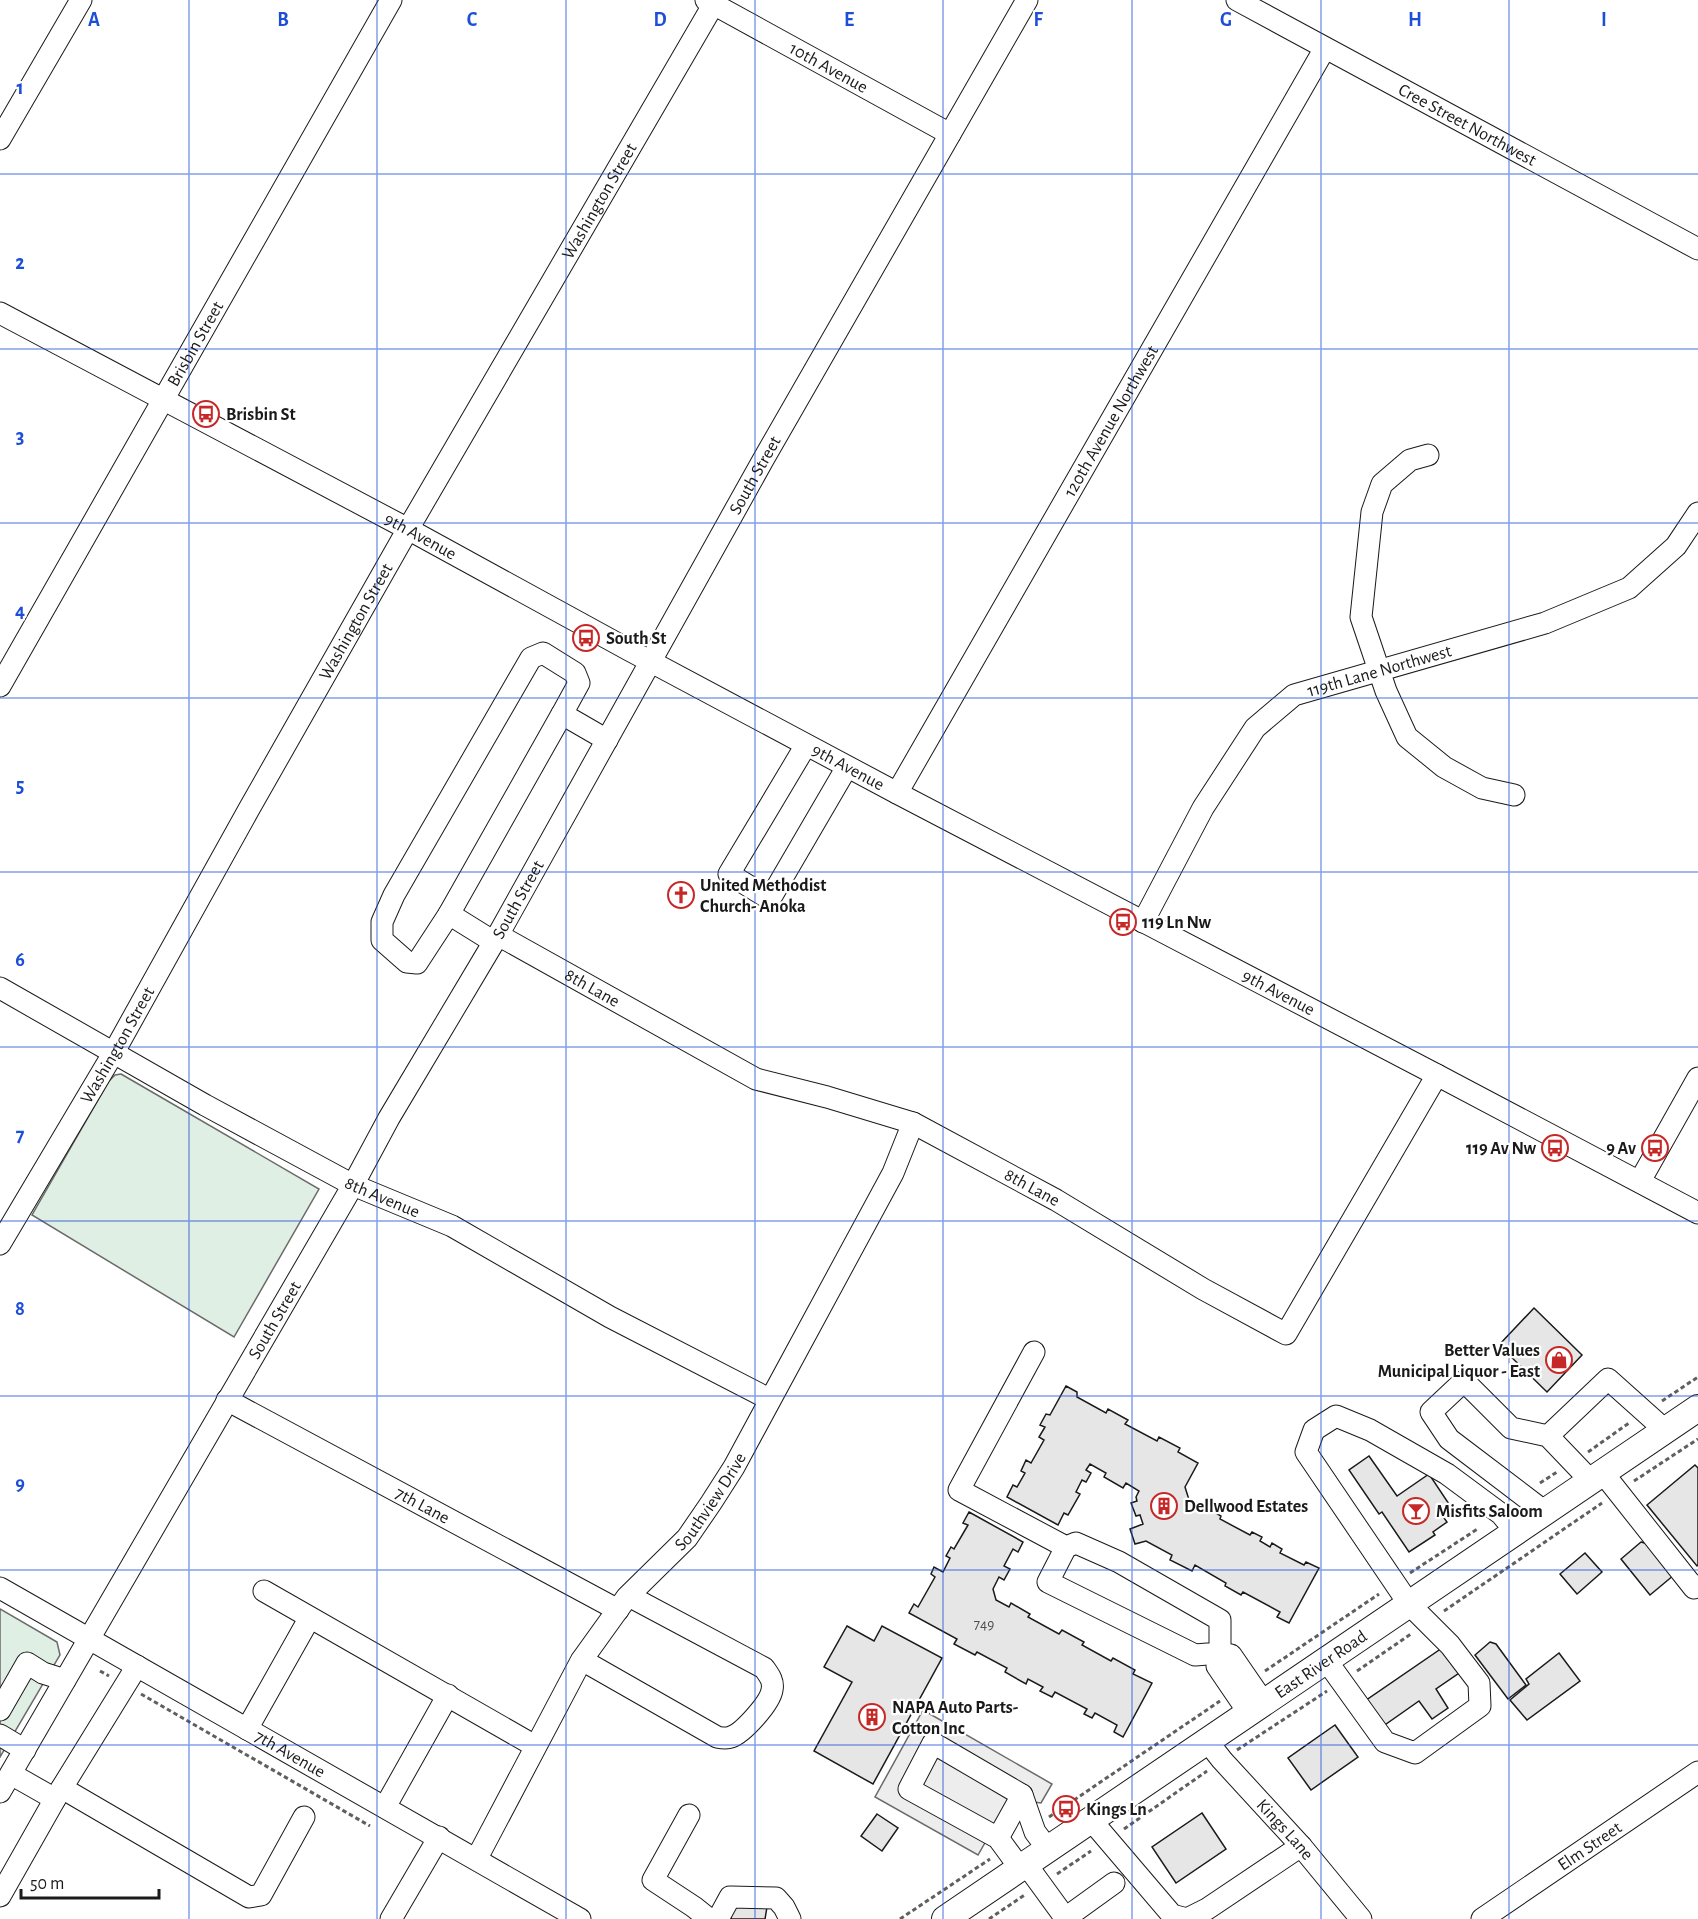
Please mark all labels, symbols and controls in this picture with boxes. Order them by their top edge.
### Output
text: A [88,10,100,30]
text: B [277,10,289,30]
text: C [467,10,478,30]
text: D [653,10,667,30]
text: E [844,10,854,30]
text: F [1033,10,1043,30]
text: G [1220,10,1232,30]
text: H [1408,10,1422,30]
text: I [1601,10,1607,30]
street label: 10th Avenue [786,40,870,97]
text: 1 [16,78,24,98]
street label: Cree Street Northwest [1395,81,1539,170]
street label: Washington Street [559,140,641,262]
text: 2 [15,253,25,273]
street label: Brisbin Street [165,298,227,390]
street label: 120th Avenue Northwest [1061,343,1162,500]
bus stop icon: Brisbin St [191,399,221,429]
place label: Brisbin St [226,406,296,424]
text: 3 [16,427,24,447]
street label: South Street [727,433,785,518]
street label: 9th Avenue [381,510,459,564]
street label: Washington Street [316,560,397,683]
text: 4 [15,601,25,621]
bus stop icon: South St [571,623,601,653]
place label: South St [606,630,666,648]
street label: 119th Lane Northwest [1305,642,1454,701]
street label: 9th Avenue [809,741,887,794]
text: 5 [16,776,24,796]
street label: South Street [490,857,548,942]
place label: United Methodist Church- Anoka [700,877,826,916]
church icon: United Methodist Church- Anoka [666,880,696,910]
bus stop icon: 119 Ln Nw [1108,907,1138,937]
place label: 119 Ln Nw [1142,914,1211,932]
text: 6 [15,950,25,970]
street label: 8th Lane [561,966,622,1011]
street label: 9th Avenue [1239,967,1317,1020]
street label: Washington Street [78,984,158,1107]
text: 7 [16,1125,25,1145]
bus stop icon: 119 Av Nw [1540,1133,1570,1163]
bus stop icon: 9 Av [1640,1133,1670,1163]
place label: 119 Av Nw [1466,1140,1536,1158]
place label: 9 Av [1606,1140,1636,1158]
street label: 8th Lane [1001,1166,1062,1210]
street label: 8th Avenue [341,1174,422,1222]
street label: South Street [246,1278,305,1363]
text: 8 [15,1299,25,1319]
place label: Better Values Municipal Liquor - East [1378,1342,1540,1381]
shop icon: Better Values Municipal Liquor - East [1544,1345,1574,1375]
street label: Southview Drive [672,1450,750,1555]
text: 9 [15,1474,25,1494]
street label: 7th Lane [392,1484,452,1528]
building icon: Dellwood Estates [1149,1491,1179,1521]
bar icon: Misfits Saloom [1401,1496,1431,1526]
place label: Dellwood Estates [1184,1498,1308,1516]
place label: Misfits Saloom [1436,1503,1543,1521]
house number: 749 [974,1617,994,1632]
street label: East River Road [1272,1627,1370,1702]
place label: NAPA Auto Parts- Cotton Inc [892,1699,1018,1738]
building icon: NAPA Auto Parts- Cotton Inc [857,1702,887,1732]
street label: 7th Avenue [251,1727,328,1782]
bus stop icon: Kings Ln [1051,1794,1081,1824]
street label: Kings Lane [1253,1796,1316,1864]
place label: Kings Ln [1086,1801,1147,1819]
street label: Elm Street [1555,1819,1625,1875]
scale bar [21,1862,159,1900]
text: 50 m [30,1875,64,1893]

